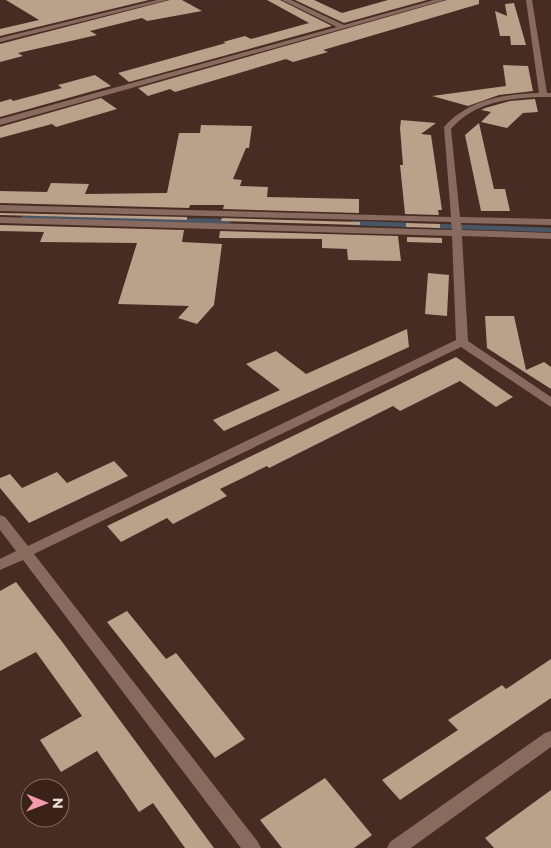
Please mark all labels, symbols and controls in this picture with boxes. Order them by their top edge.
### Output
north arrow [20,778,70,828]
text: N [49,797,67,809]

